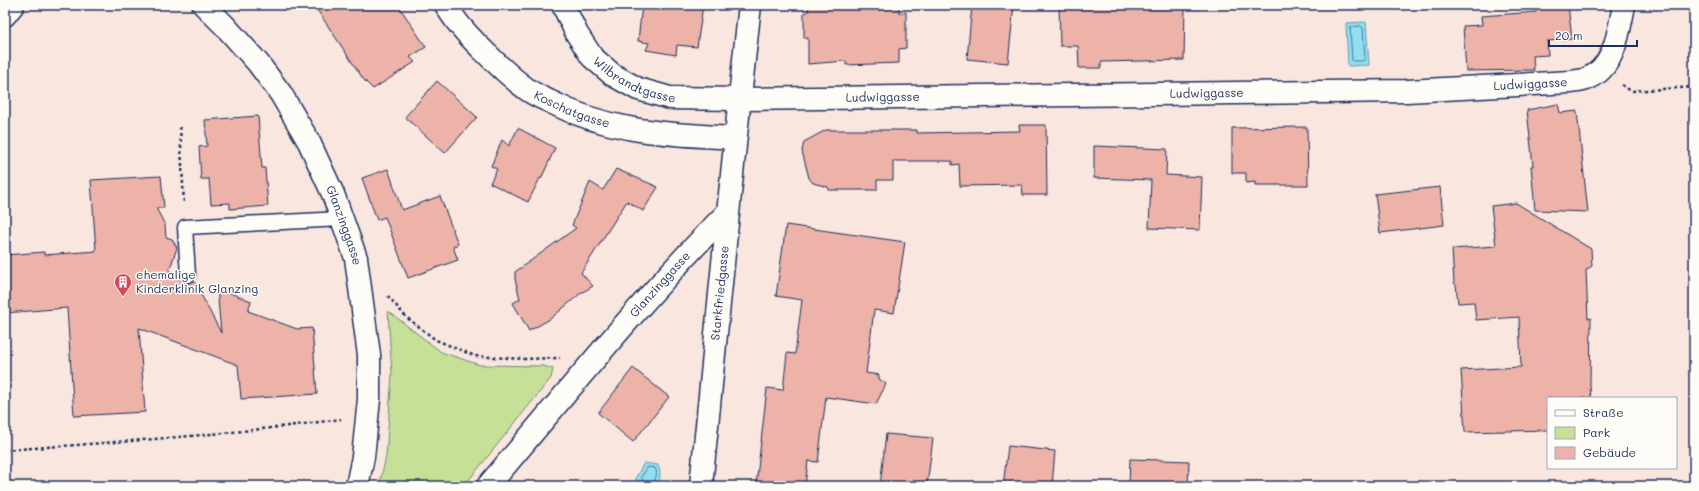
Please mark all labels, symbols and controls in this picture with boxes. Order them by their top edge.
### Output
scale bar [1549,22,1637,48]
text: 20 m [1555,27,1583,43]
street label: Wilbrandtgasse [590,52,676,105]
street label: Ludwiggasse [1493,73,1568,93]
street label: Ludwiggasse [1170,84,1244,101]
street label: Koschatgasse [532,86,612,131]
street label: Ludwiggasse [846,88,920,105]
street label: Glanzinggasse [323,182,366,266]
street label: Starkfriedgasse [706,245,732,341]
street label: Glanzinggasse [625,247,693,320]
place label: ehemalige Kinderklinik Glanzing [136,266,258,296]
building icon: ehemalige Kinderklinik Glanzing [113,272,133,297]
legend [1547,397,1677,469]
text: Straße [1583,404,1624,420]
text: Park [1583,424,1610,440]
text: Gebäude [1583,444,1636,460]

